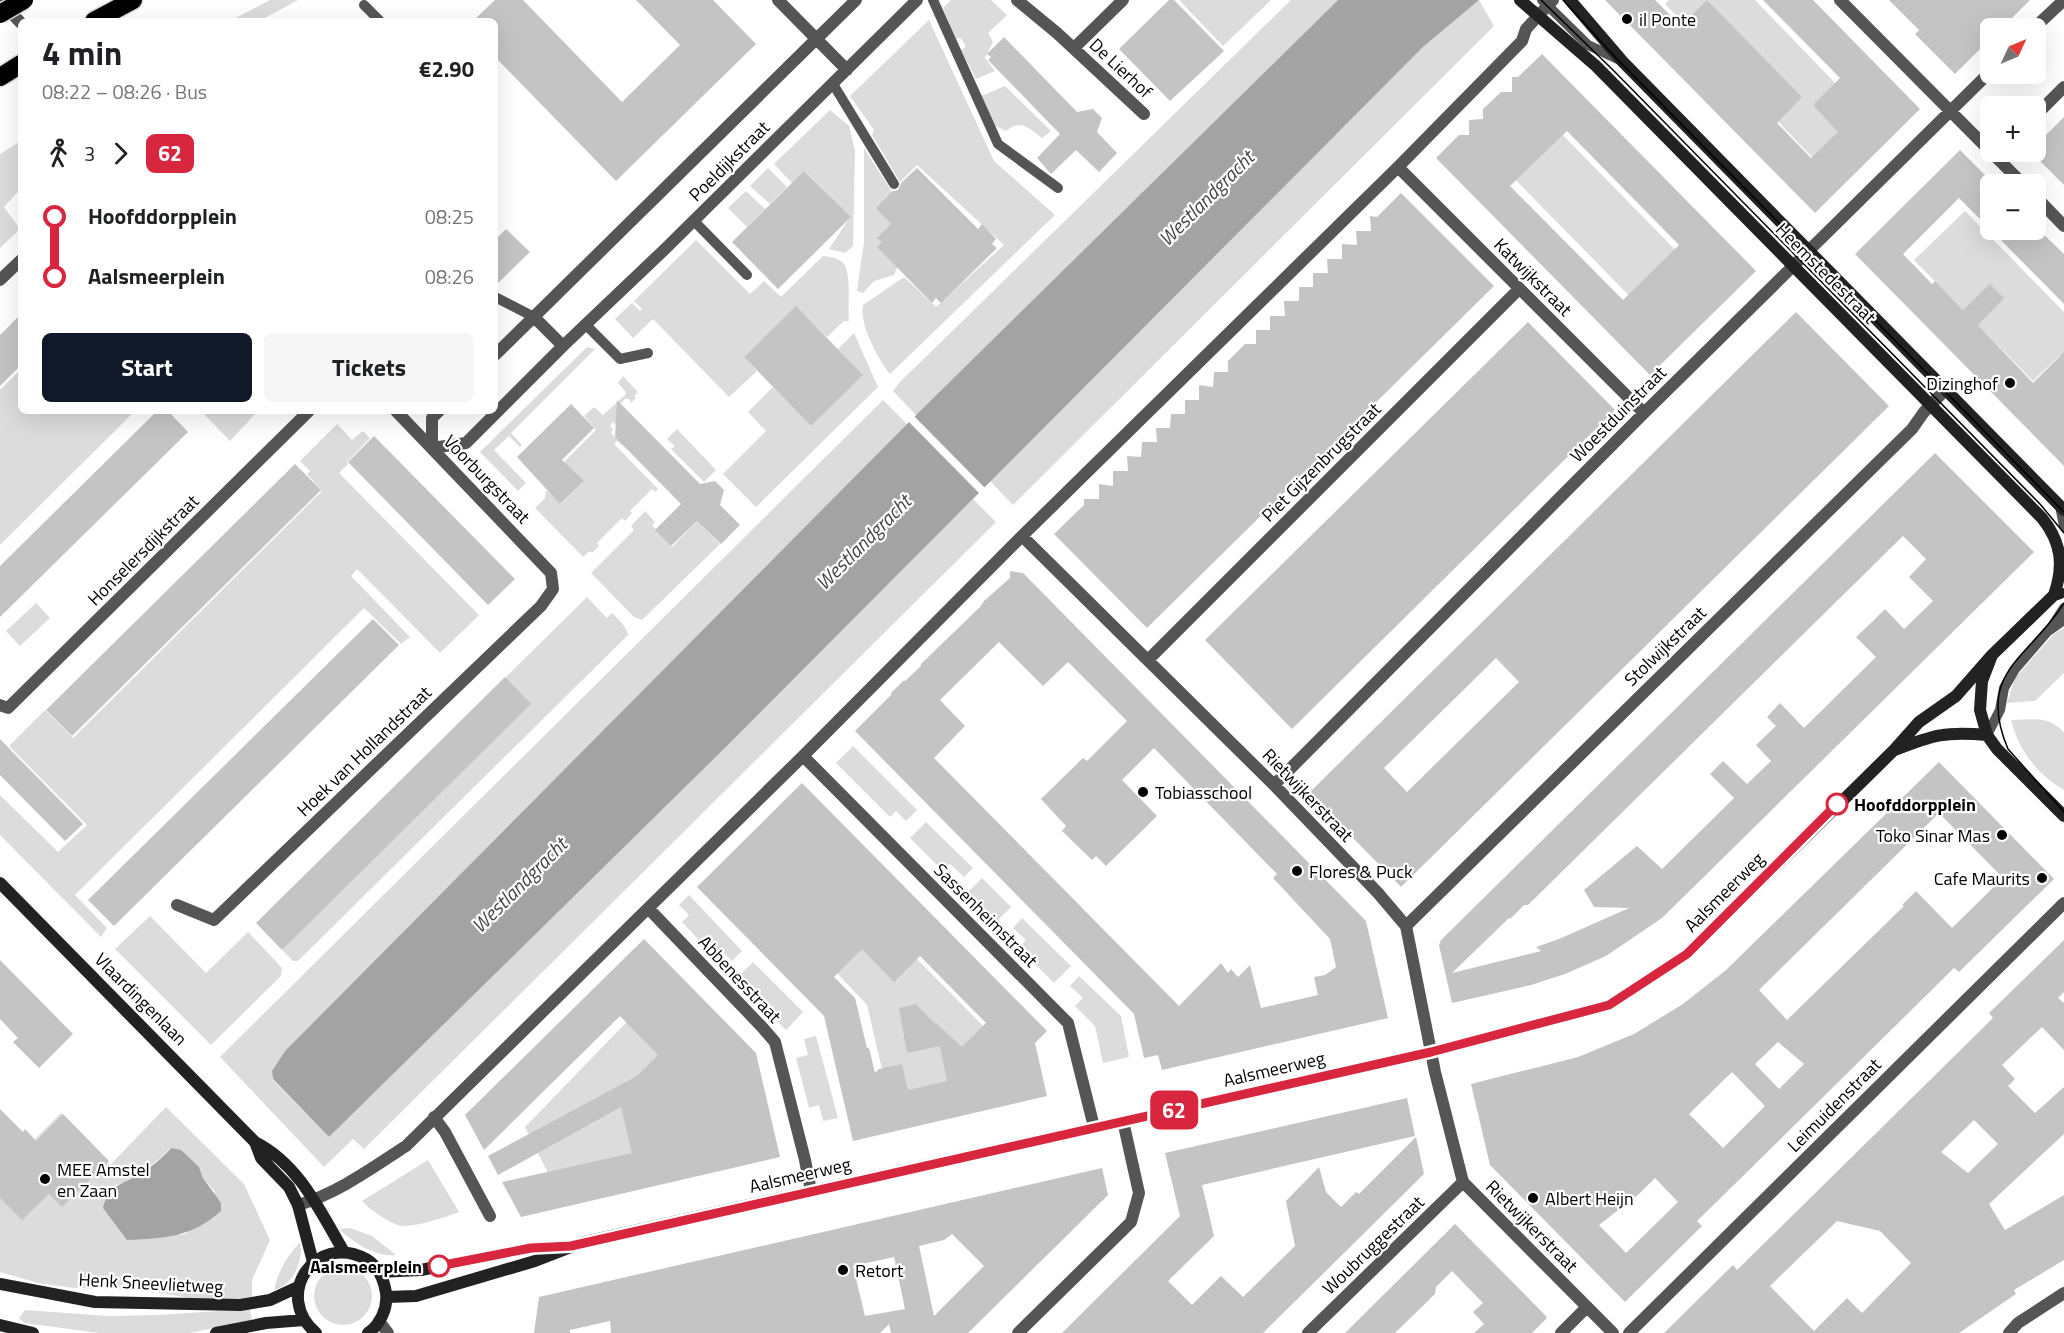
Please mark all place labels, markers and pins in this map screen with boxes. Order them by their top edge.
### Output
place label: il Ponte [1639,6,1696,33]
marker: il Ponte [1620,12,1634,26]
place label: Dizinghof [1926,370,1998,397]
marker: Dizinghof [2003,376,2017,390]
place label: Tobiasschool [1155,779,1252,806]
marker: Tobiasschool [1136,785,1150,799]
place label: Hoofddorpplein [1854,791,1976,818]
marker: Hoofddorpplein [1826,793,1848,815]
place label: Toko Sinar Mas [1876,822,1990,849]
marker: Toko Sinar Mas [1995,828,2009,842]
place label: Flores & Puck [1309,858,1413,885]
marker: Flores & Puck [1290,864,1304,878]
place label: Cafe Maurits [1934,865,2030,892]
marker: Cafe Maurits [2035,871,2049,885]
place label: MEE Amstel en Zaan [57,1156,150,1204]
marker: MEE Amstel en Zaan [38,1172,52,1186]
place label: Albert Heijn [1545,1185,1634,1212]
marker: Albert Heijn [1526,1191,1540,1205]
place label: Aalsmeerplein [310,1253,422,1280]
marker: Aalsmeerplein [428,1255,450,1277]
place label: Retort [855,1257,904,1284]
marker: Retort [836,1263,850,1277]

